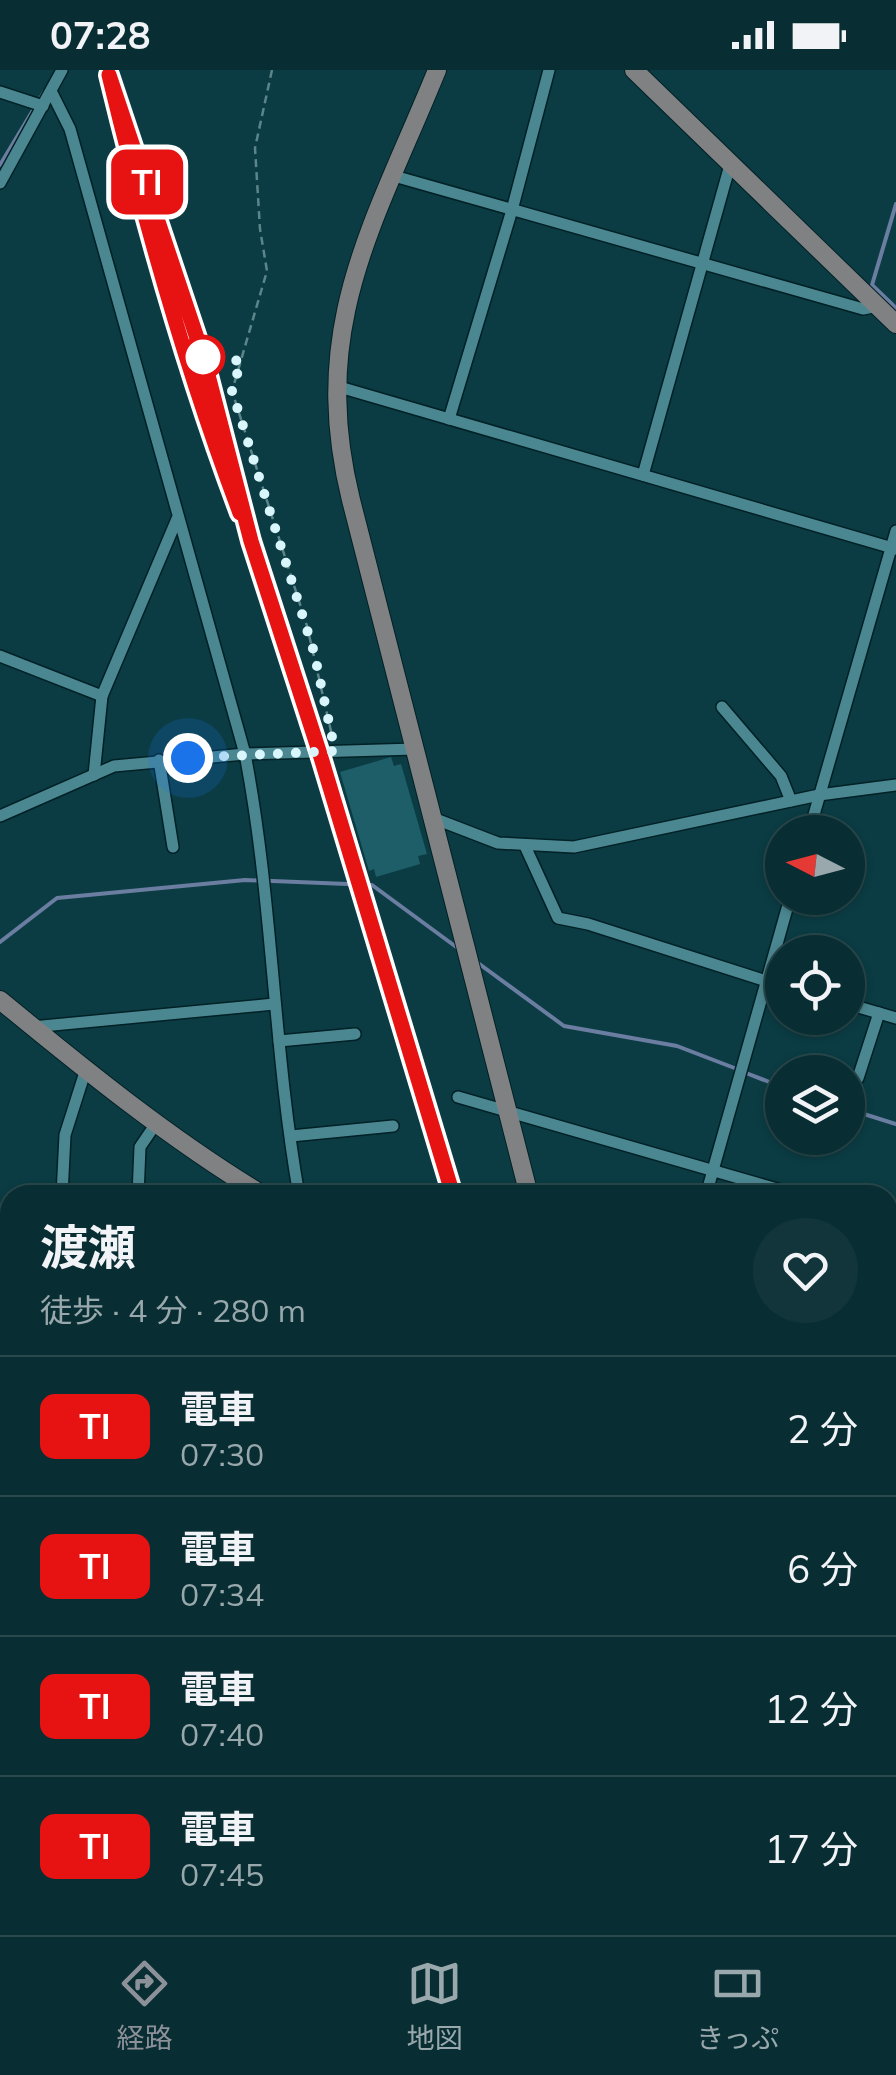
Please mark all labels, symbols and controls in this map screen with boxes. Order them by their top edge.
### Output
text: 07:28 [50,11,151,59]
line badge: TI [102,150,192,214]
text: TI [131,160,163,204]
unlabelled marker [182,336,224,378]
your location [163,733,213,783]
north arrow [765,815,865,915]
map controls [765,815,865,1155]
button: locate [765,935,865,1035]
button: layers [765,1055,865,1155]
text: 渡瀬 [40,1217,136,1277]
button: heart [753,1218,858,1323]
text: 徒歩 · 4 分 · 280 m [40,1290,306,1330]
text: 電車 [180,1385,256,1433]
text: TI [79,1404,111,1448]
text: 2 分 [787,1405,858,1453]
text: 07:30 [180,1434,264,1474]
text: 電車 [180,1525,256,1573]
text: TI [79,1544,111,1588]
text: 6 分 [787,1545,858,1593]
text: 07:34 [180,1574,264,1614]
text: 電車 [180,1665,256,1713]
text: TI [79,1684,111,1728]
text: 12 分 [764,1685,858,1733]
text: 07:40 [180,1714,264,1754]
text: 電車 [180,1805,256,1853]
text: TI [79,1824,111,1868]
text: 17 分 [764,1825,858,1873]
text: 07:45 [180,1854,264,1894]
tab: 経路 [117,1956,173,2056]
tab: 地図 [407,1956,463,2056]
tab: きっぷ [696,1956,779,2056]

